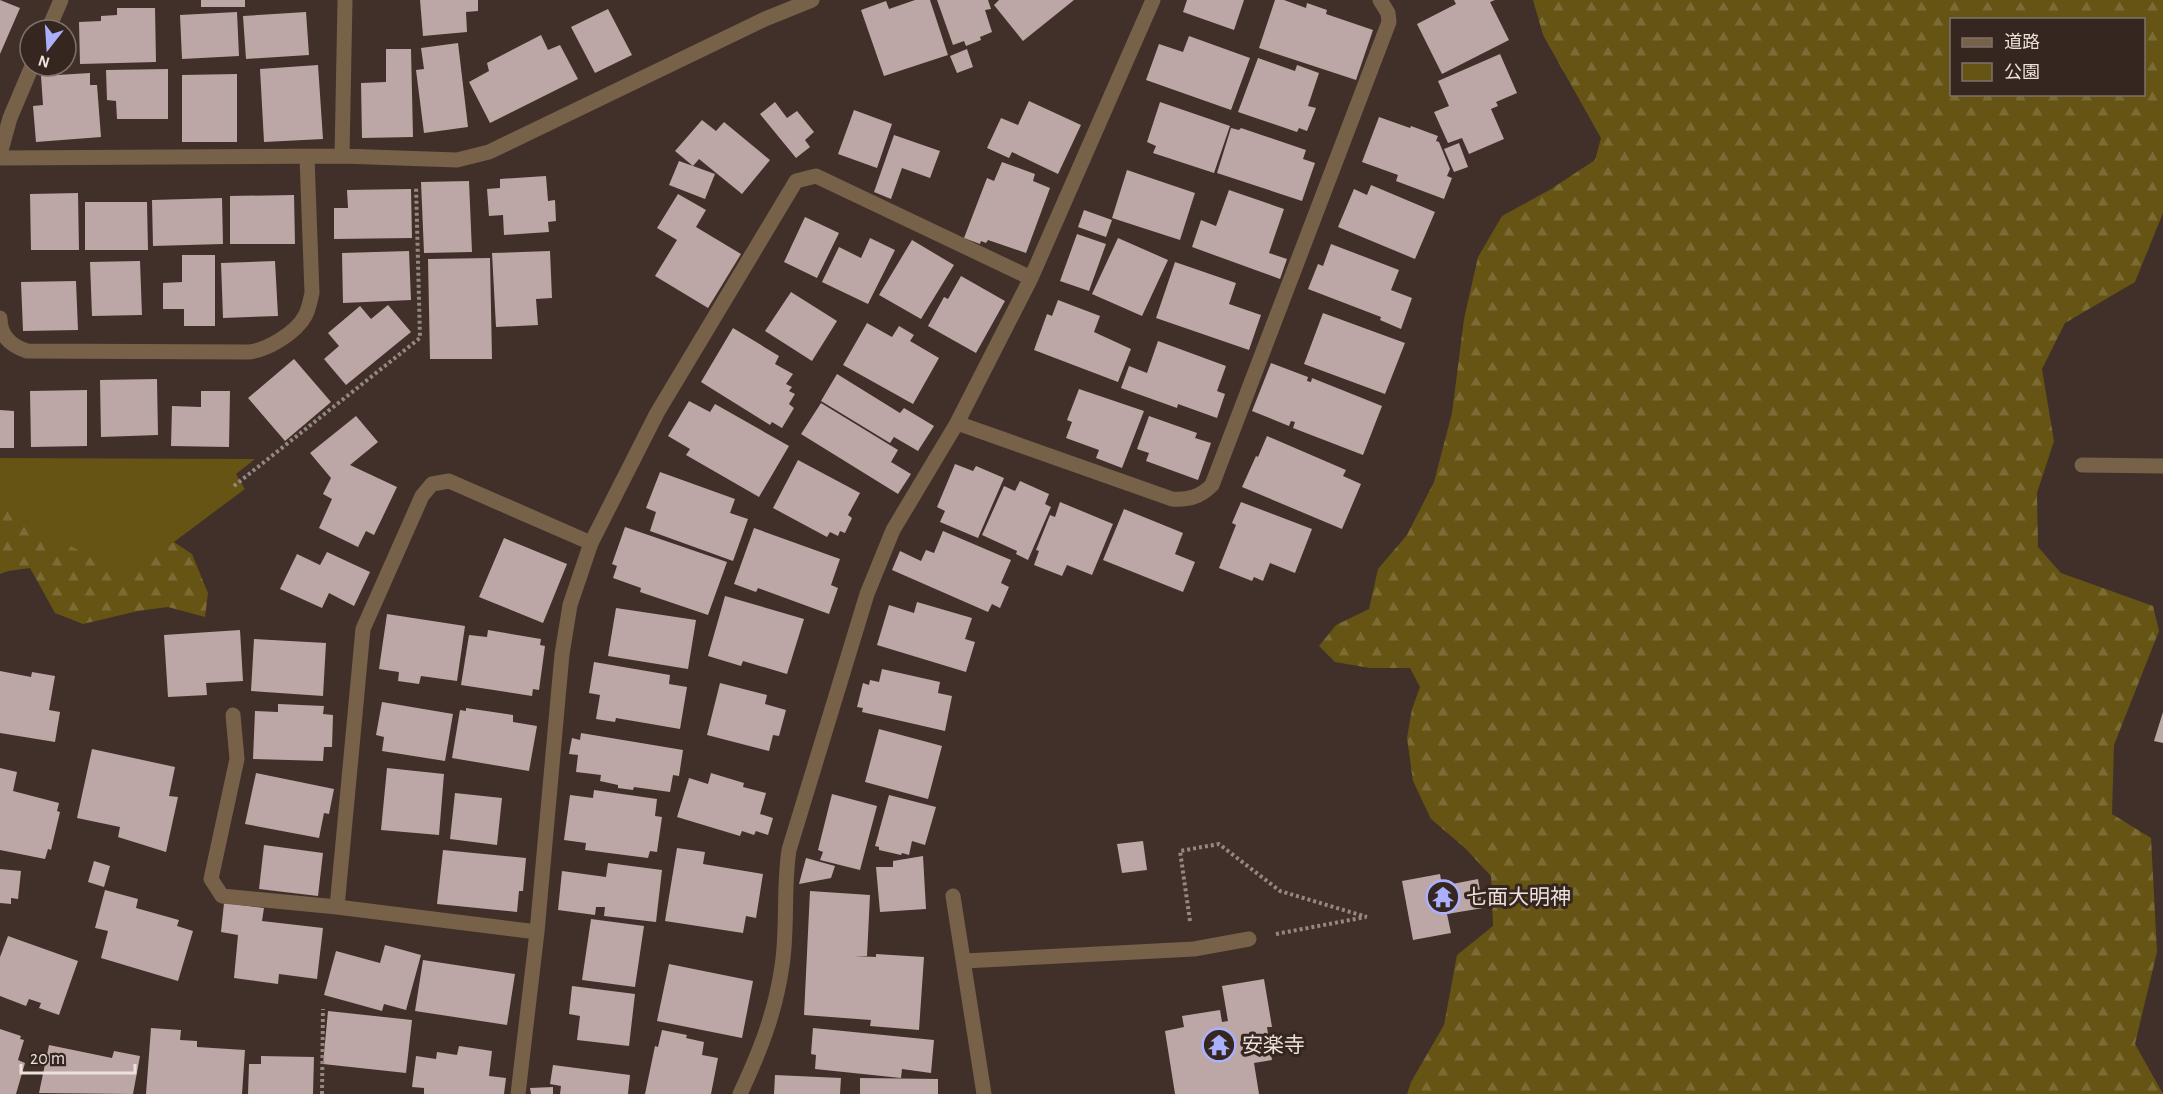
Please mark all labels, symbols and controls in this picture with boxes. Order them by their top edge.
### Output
north arrow [18,18,78,78]
legend [1950,18,2145,96]
text: 道路 [2004,32,2040,52]
text: N [36,52,52,71]
text: 公園 [2004,63,2040,82]
temple icon: 七面大明神 [1425,879,1461,915]
place label: 七面大明神 [1466,886,1571,908]
temple icon: 安楽寺 [1201,1027,1237,1063]
place label: 安楽寺 [1242,1034,1305,1056]
scale bar [21,1037,135,1075]
text: 20 m [30,1050,65,1068]

